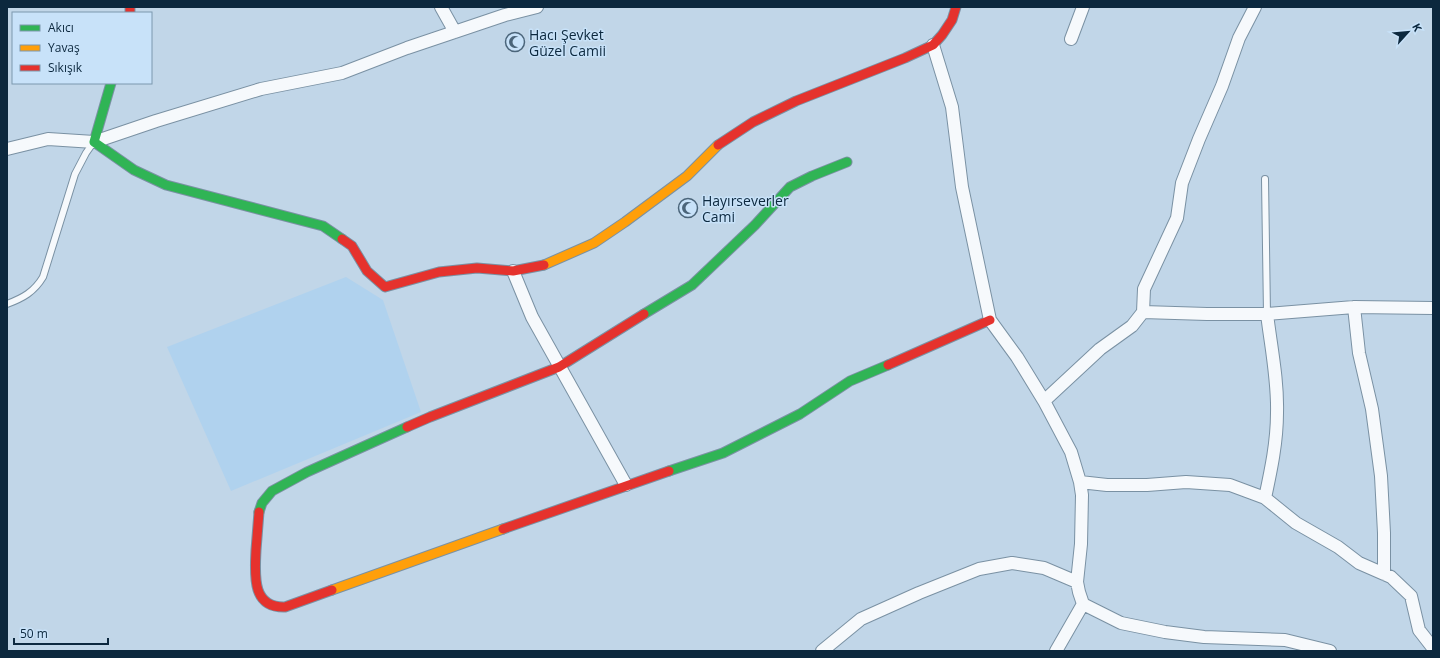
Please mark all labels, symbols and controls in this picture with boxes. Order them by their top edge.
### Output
legend [12,12,152,84]
north arrow [1388,12,1428,52]
text: Akıcı [48,19,74,36]
text: K [1409,21,1426,35]
place label: Hacı Şevket Güzel Camii [529,25,606,60]
mosque icon: Hacı Şevket Güzel Camii [504,31,526,53]
text: Yavaş [48,39,80,56]
text: Sıkışık [48,59,83,76]
place label: Hayırseverler Cami [702,191,789,226]
mosque icon: Hayırseverler Cami [677,197,699,219]
scale bar [14,620,108,646]
text: 50 m [20,625,48,642]

